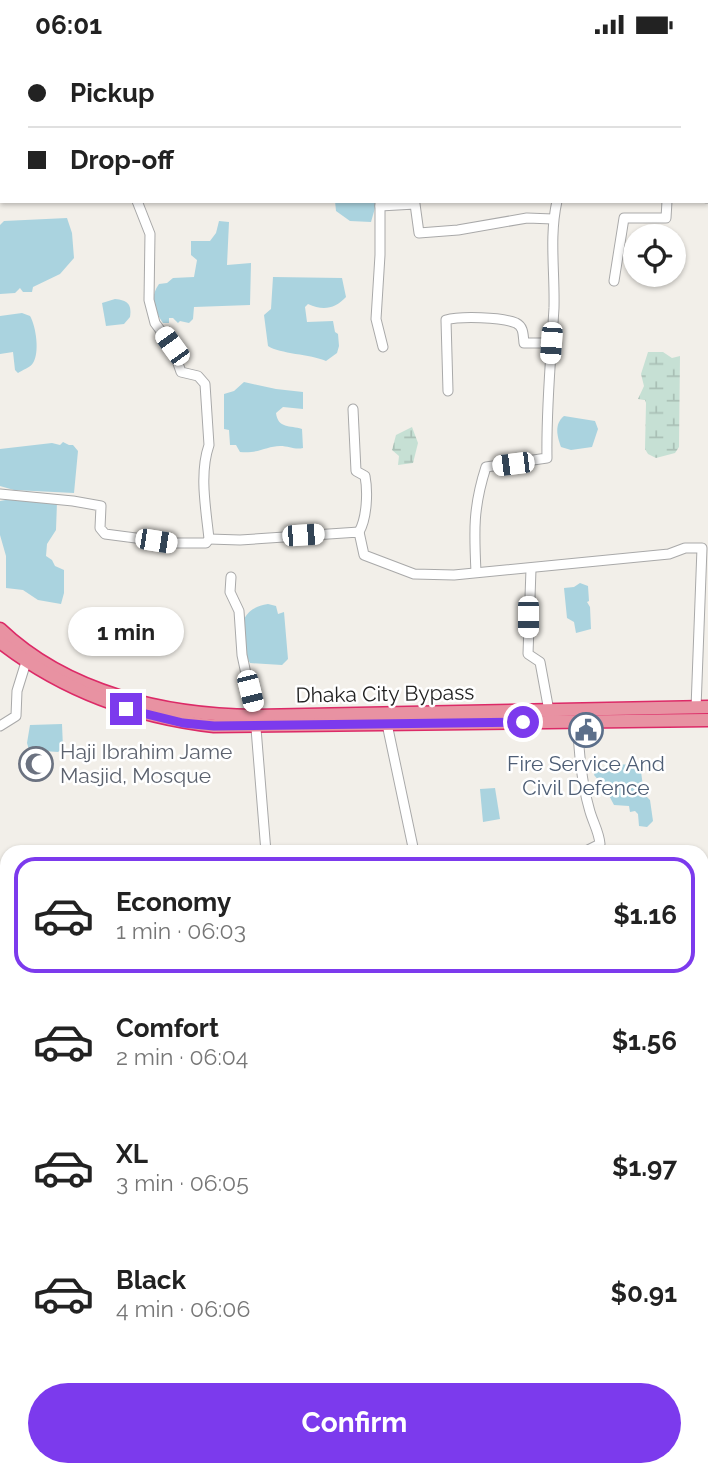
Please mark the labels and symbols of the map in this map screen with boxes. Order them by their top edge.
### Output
car [540,321,563,365]
car [152,323,193,369]
car [491,451,536,477]
car [282,523,325,547]
car [134,527,179,555]
car [518,596,539,638]
callout: 1 min [68,607,184,657]
car [235,668,266,714]
street label: Dhaka City Bypass [295,679,475,708]
route end [110,693,142,725]
route start [507,706,539,738]
public building icon: Fire Service And Civil Defence [567,711,605,749]
place label: Haji Ibrahim Jame Masjid, Mosque [60,739,232,788]
mosque icon: Haji Ibrahim Jame Masjid, Mosque [17,745,55,783]
place label: Fire Service And Civil Defence [507,751,665,800]

